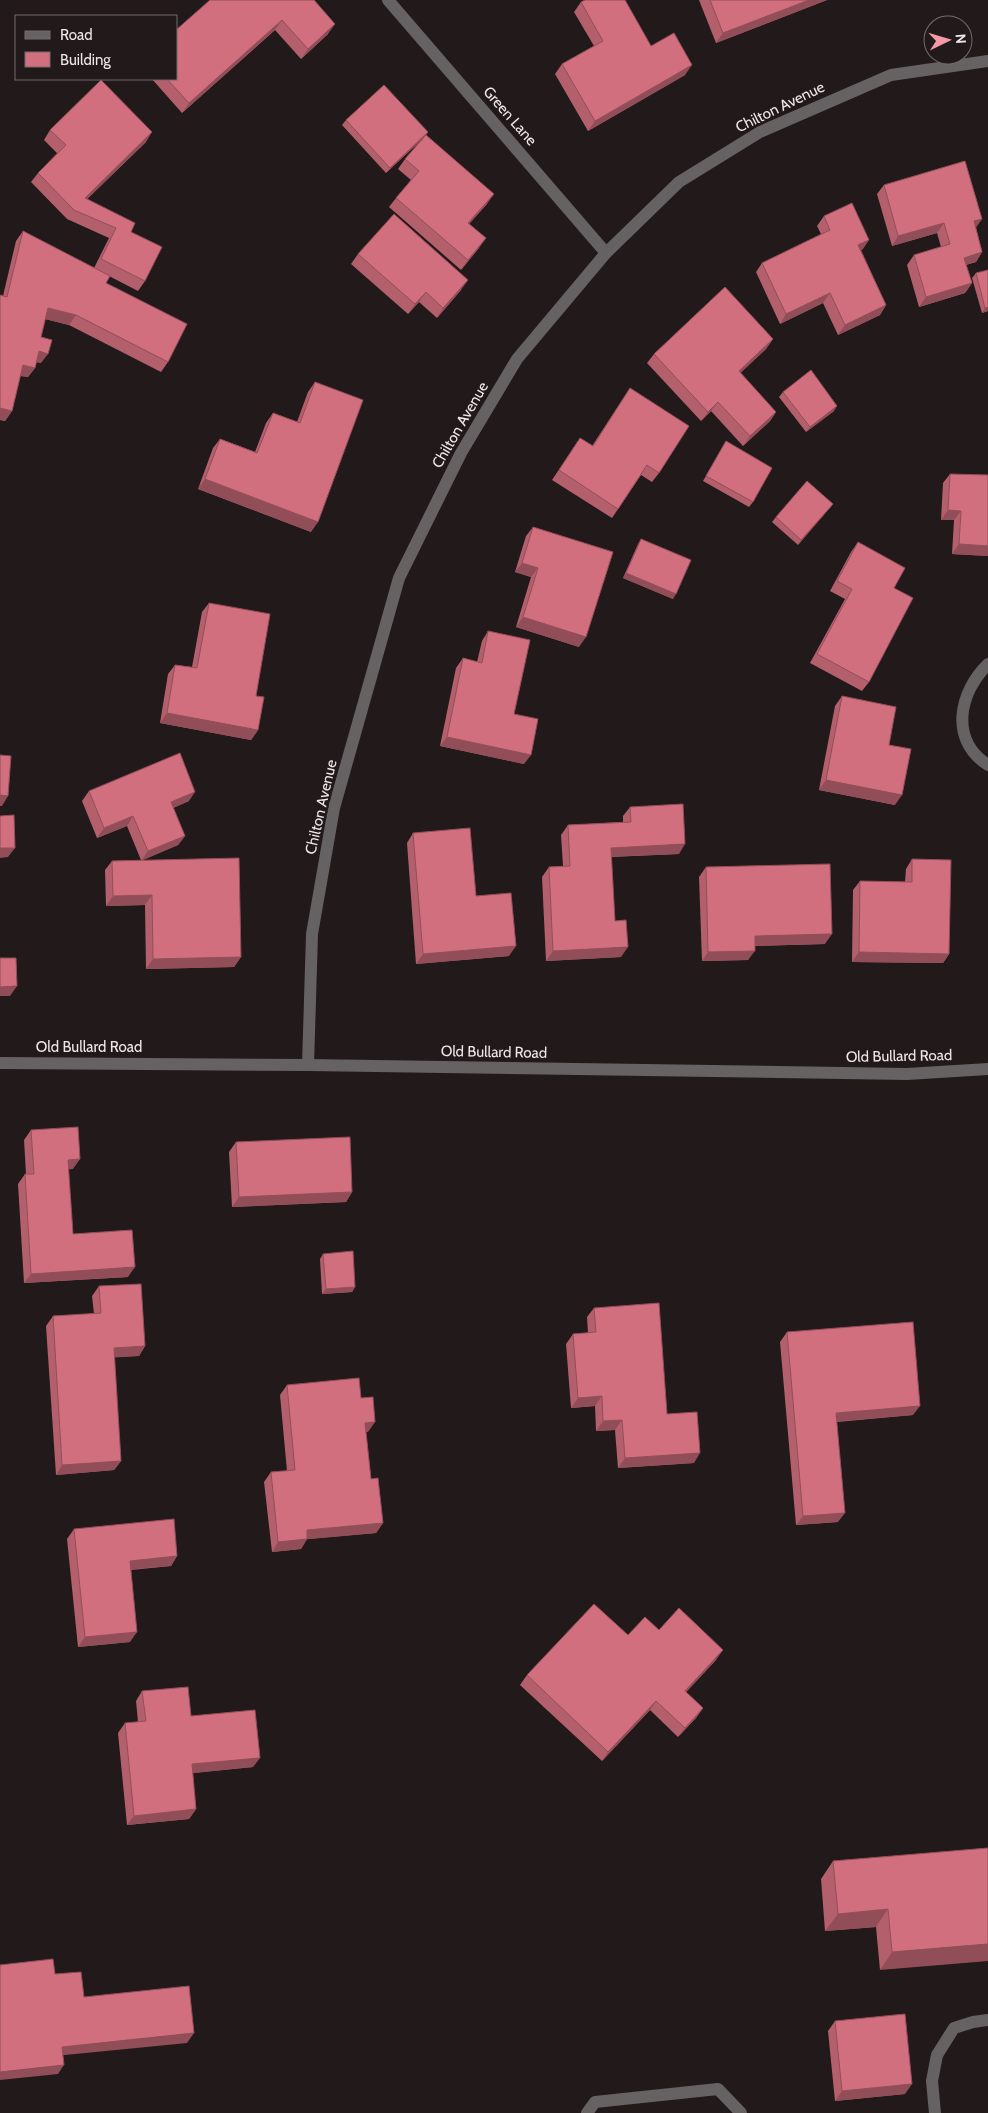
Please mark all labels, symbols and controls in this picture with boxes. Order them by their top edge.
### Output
legend [15,15,178,80]
north arrow [923,15,973,65]
text: Road [60,26,93,44]
text: N [952,33,970,45]
text: Building [60,51,111,69]
street label: Chilton Avenue [733,78,828,136]
street label: Green Lane [479,83,541,149]
street label: Chilton Avenue [428,378,492,471]
street label: Chilton Avenue [301,758,341,856]
street label: Old Bullard Road [36,1038,142,1056]
street label: Old Bullard Road [441,1042,547,1062]
street label: Old Bullard Road [846,1046,952,1066]

